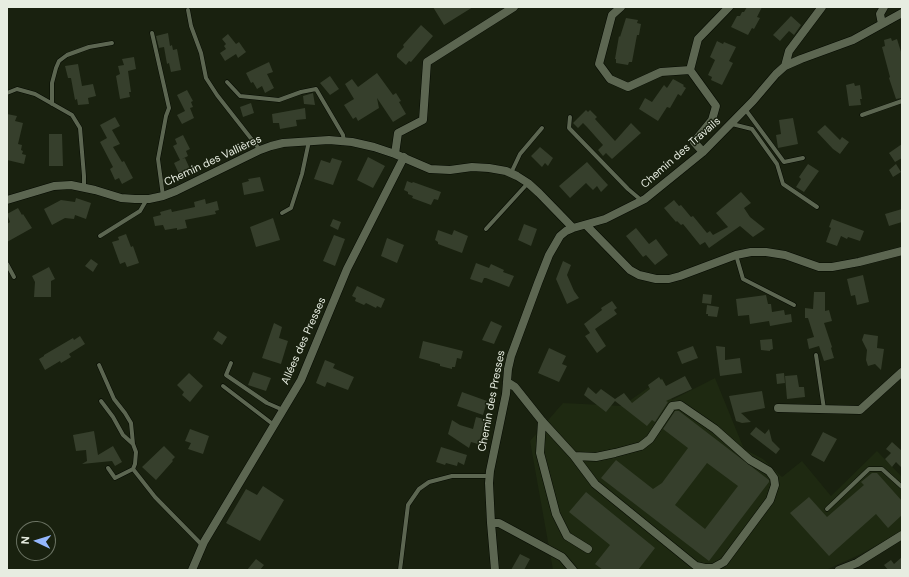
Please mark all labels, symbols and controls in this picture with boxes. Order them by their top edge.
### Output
street label: Chemin des Travails [638,115,724,191]
street label: Chemin des Vallières [162,133,264,189]
street label: Allées des Presses [279,295,329,387]
street label: Chemin des Presses [476,349,508,453]
north arrow [16,521,56,561]
text: N [18,536,32,545]

